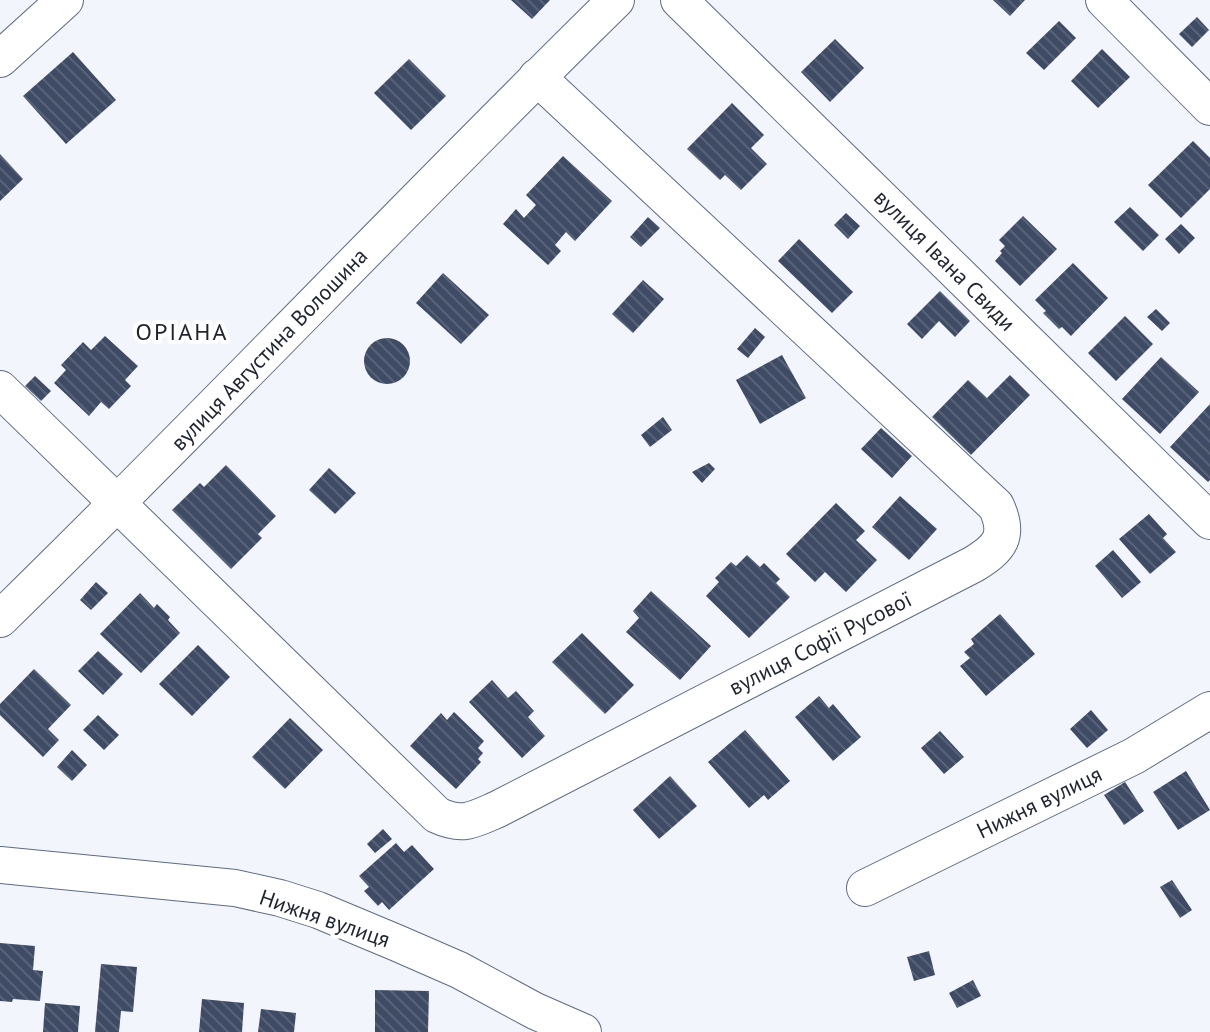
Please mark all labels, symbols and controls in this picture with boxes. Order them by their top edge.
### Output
street label: вулиця Івана Свиди [868,183,1022,337]
street label: вулиця Августина Волошина [165,242,373,456]
district label: ОРІАНА [135,316,229,347]
street label: вулиця Софії Русової [724,585,916,701]
street label: Нижня вулиця [972,760,1106,844]
street label: Нижня вулиця [256,883,394,953]

